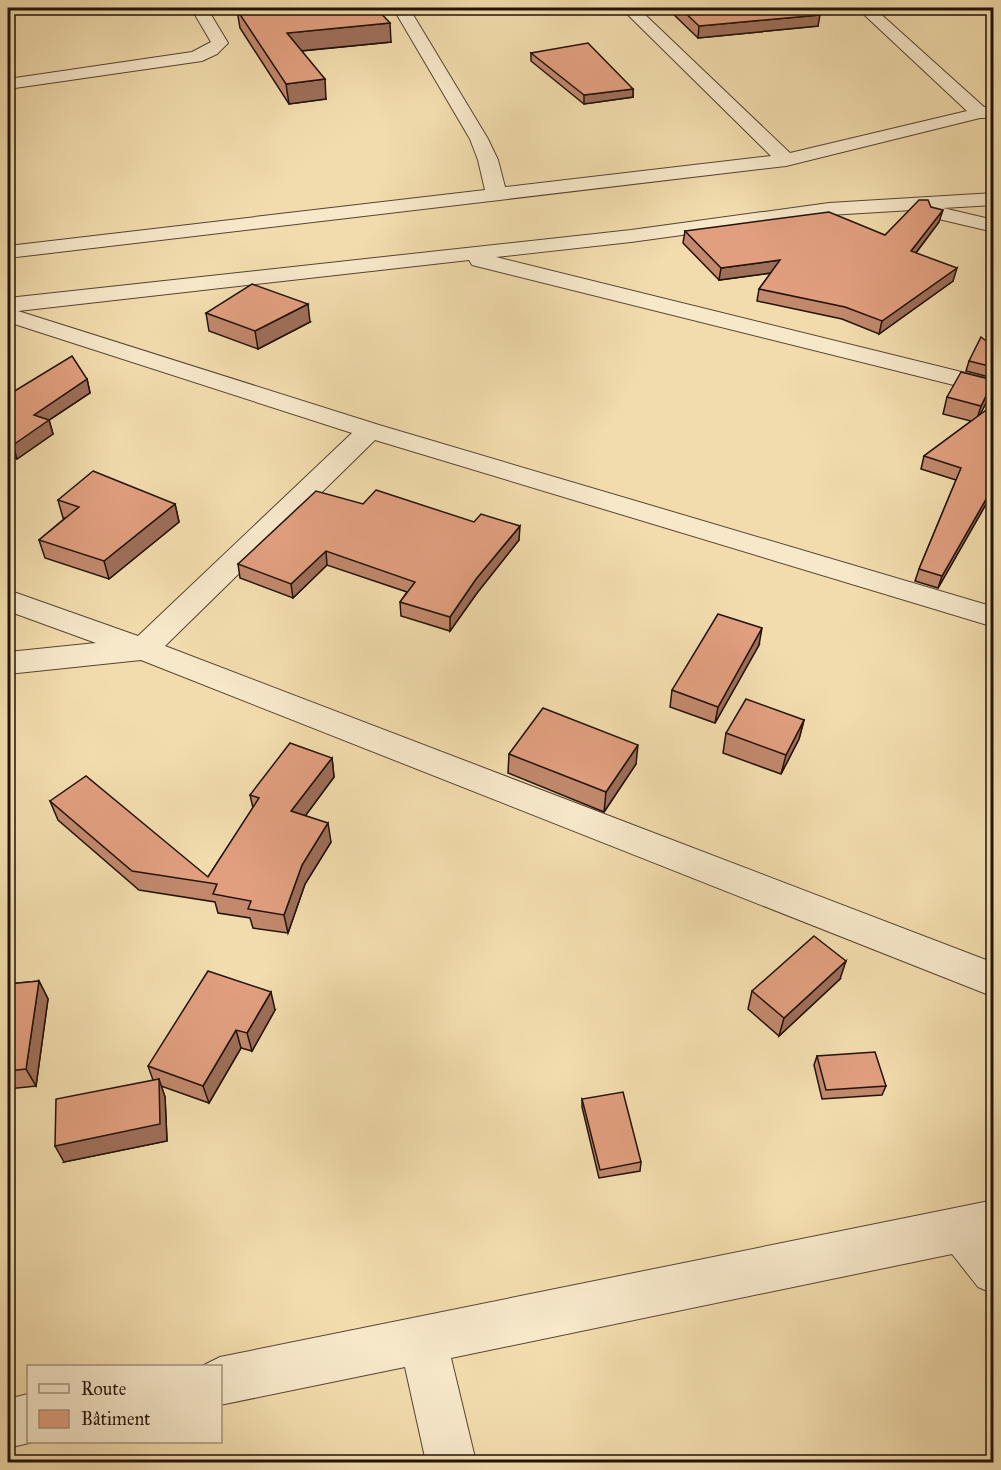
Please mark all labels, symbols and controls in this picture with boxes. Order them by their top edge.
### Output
legend [27,1365,222,1443]
text: Route [81,1378,126,1400]
text: Bâtiment [81,1408,151,1430]

